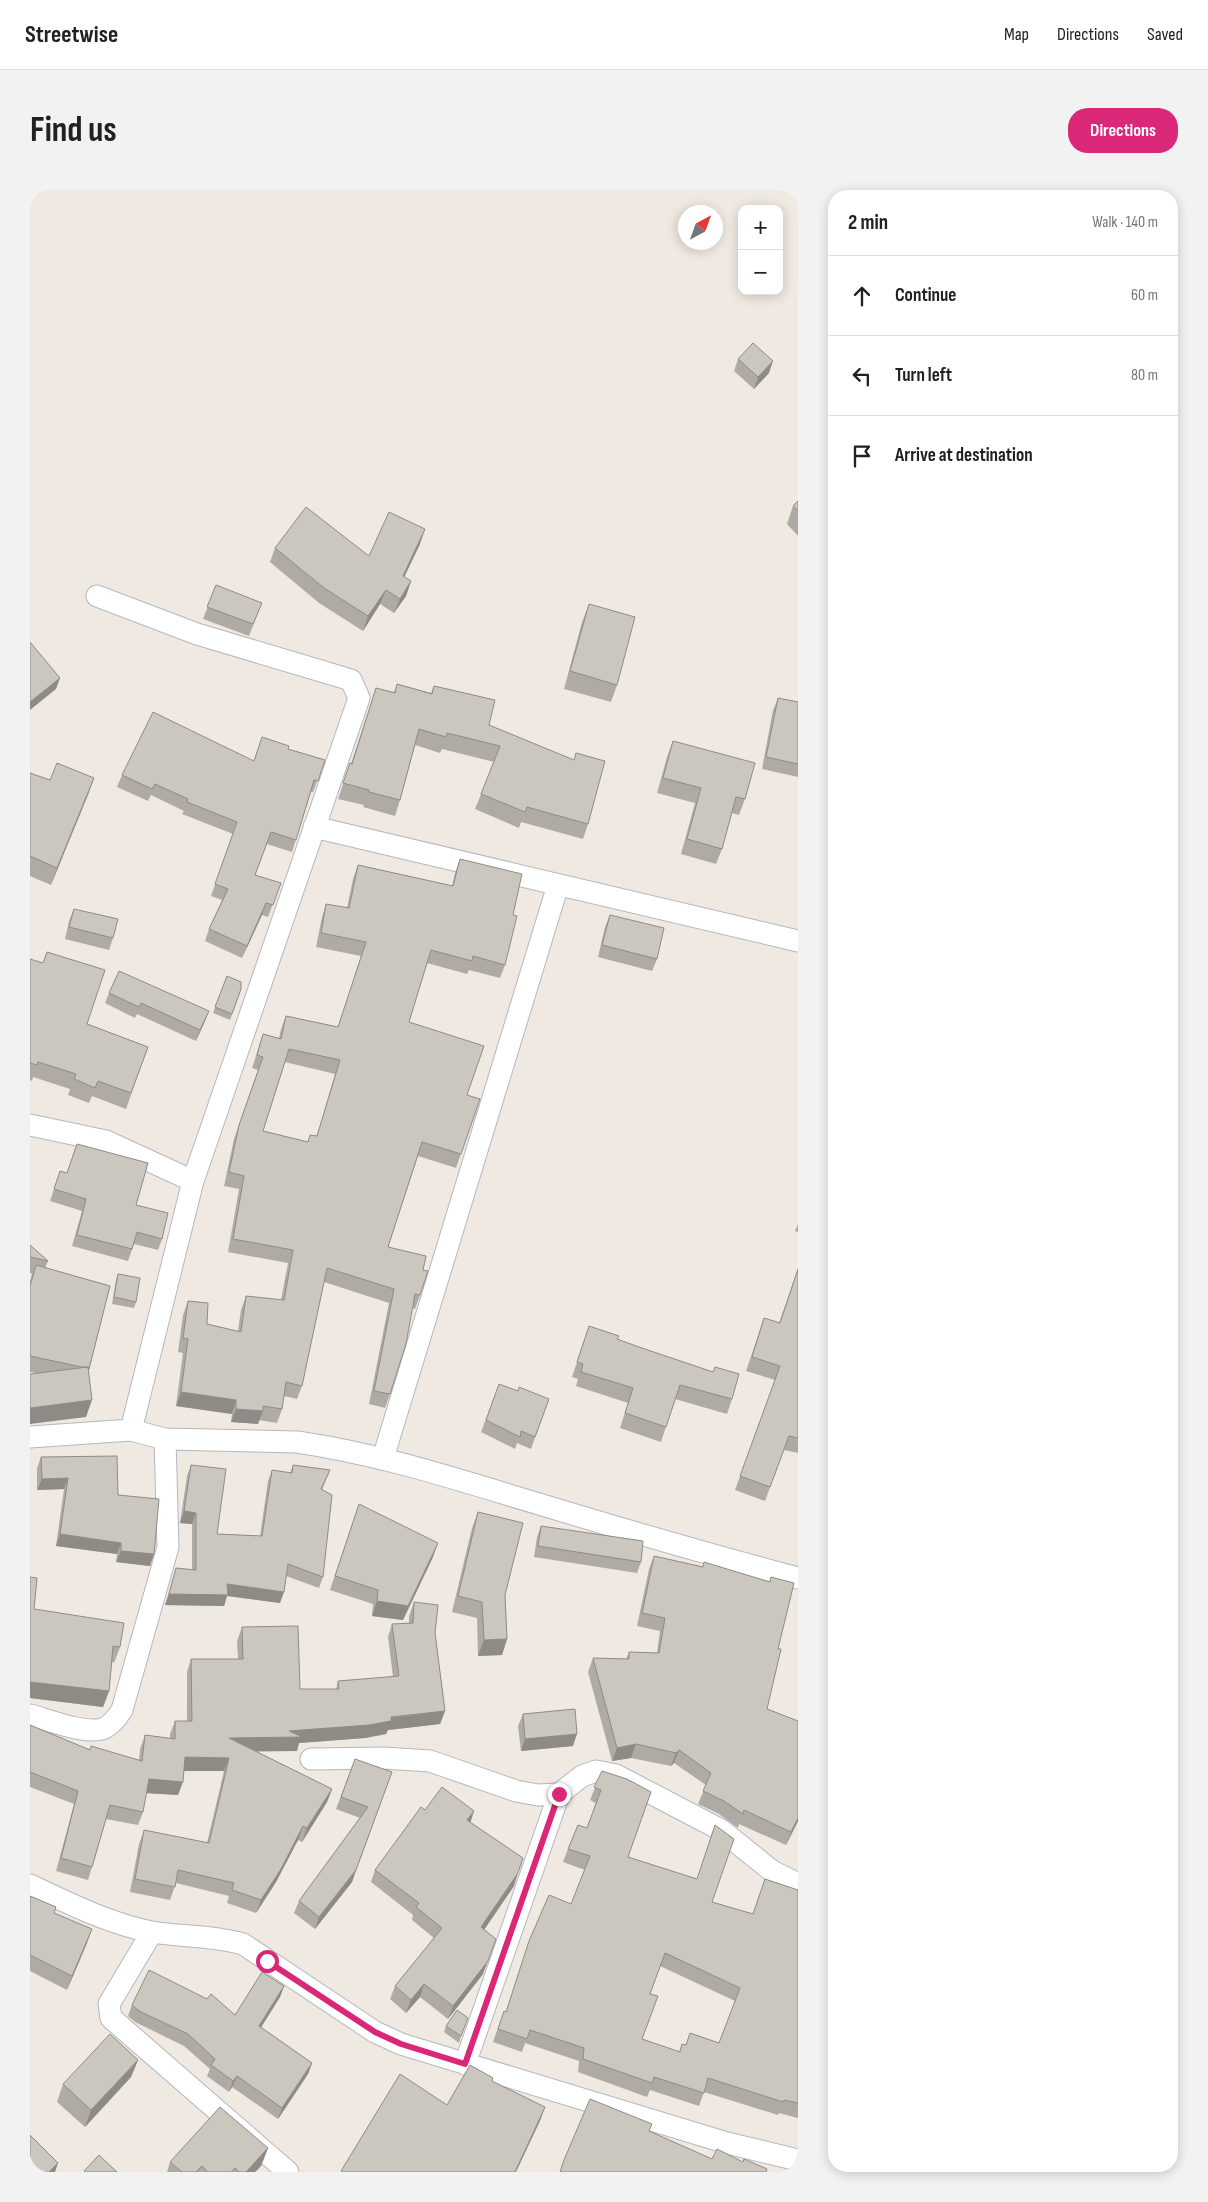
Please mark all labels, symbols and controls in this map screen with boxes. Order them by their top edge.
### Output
text: Streetwise [25,20,118,49]
text: Map [1004,24,1029,45]
text: Directions [1057,24,1119,45]
text: Saved [1147,24,1183,45]
button: Directions [1068,108,1178,153]
text: Find us [30,109,117,152]
north arrow [678,205,723,250]
map controls [738,205,783,295]
button: + [738,205,783,250]
text: 2 min [848,210,888,235]
text: Walk · 140 m [1092,213,1158,232]
button: − [738,250,783,295]
icon: ahead [848,282,876,310]
text: Continue [895,284,956,307]
text: 60 m [1131,286,1158,305]
icon: left [848,362,876,390]
text: Turn left [895,364,952,387]
text: 80 m [1131,366,1158,385]
icon: arrive [848,442,876,470]
text: Arrive at destination [895,444,1033,467]
route end [548,1783,571,1806]
route start [256,1950,279,1973]

